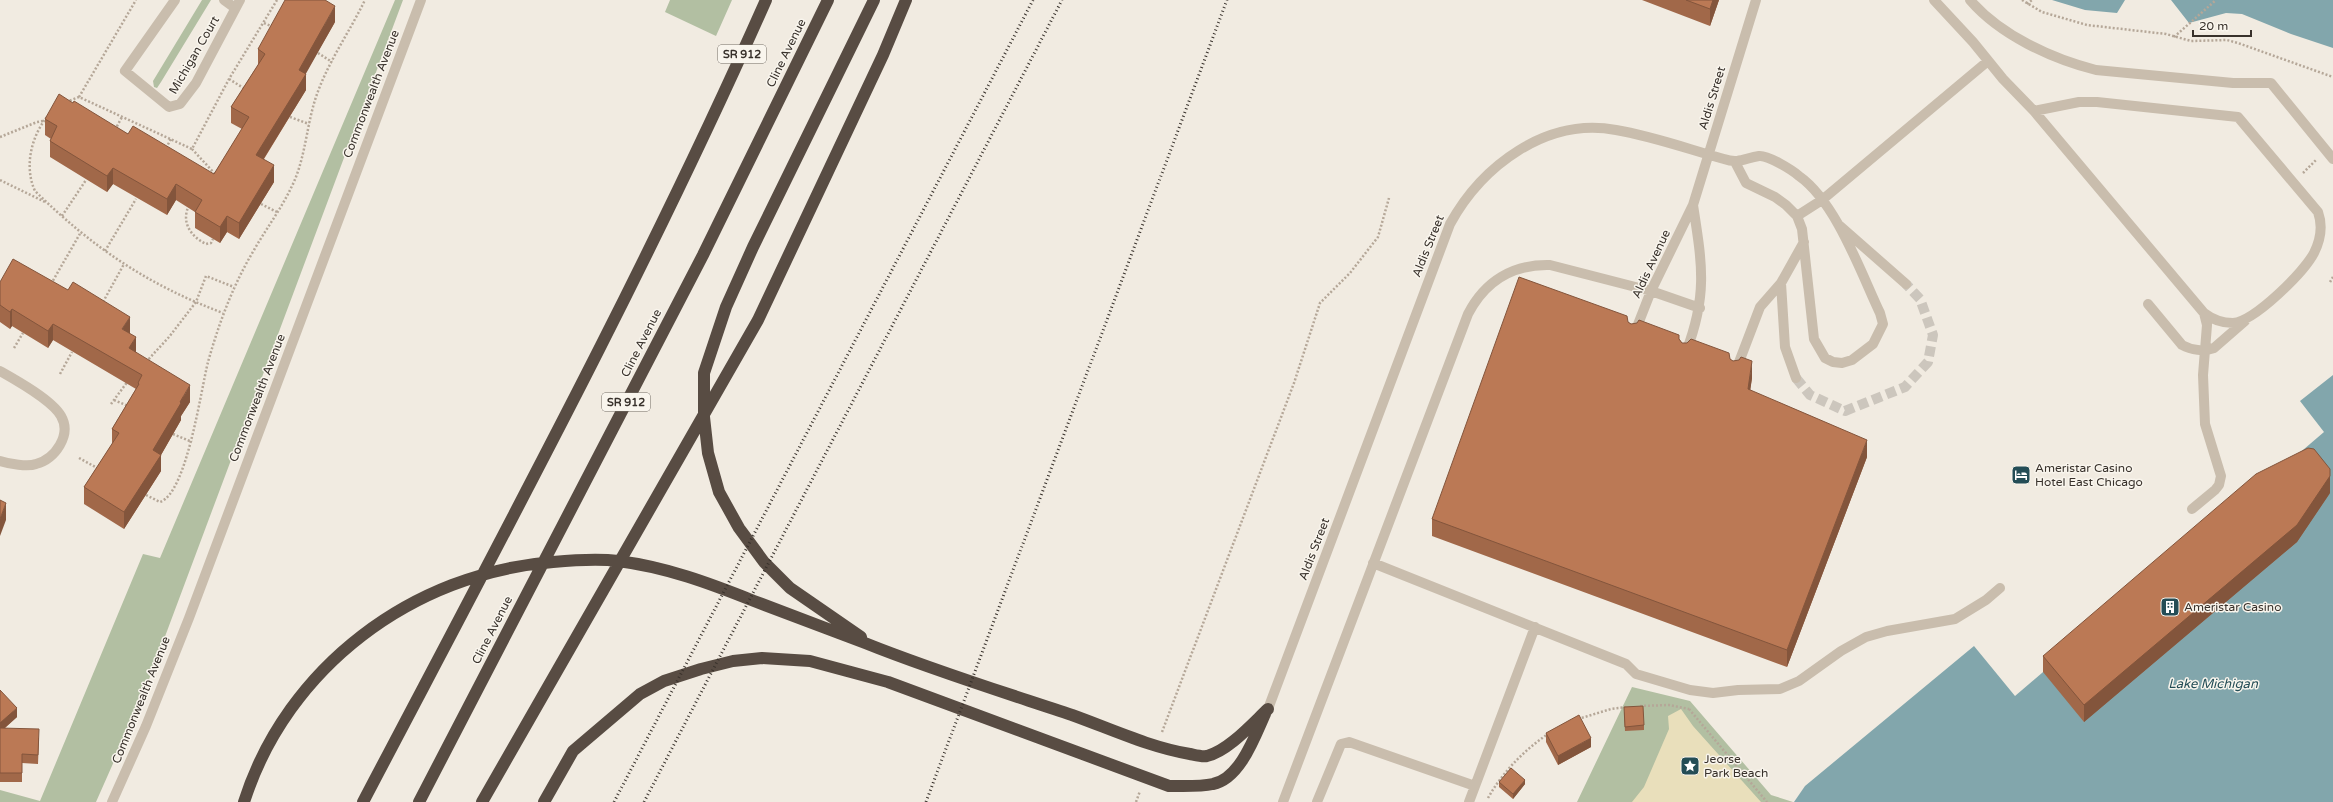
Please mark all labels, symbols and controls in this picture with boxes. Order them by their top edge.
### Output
scale bar [2193,12,2251,38]
street label: Michigan Court [166,13,222,97]
street label: Cline Avenue [763,16,809,90]
text: 20 m [2199,19,2228,33]
street label: Commonwealth Avenue [340,28,402,160]
road number: SR 912 [718,45,766,63]
street label: Aldis Street [1696,64,1728,131]
street label: Aldis Street [1409,213,1447,279]
street label: Aldis Avenue [1629,227,1673,301]
street label: Cline Avenue [618,306,664,379]
street label: Commonwealth Avenue [226,332,288,464]
road number: SR 912 [602,393,650,411]
place label: Ameristar Casino Hotel East Chicago [2035,461,2143,489]
hotel icon: Ameristar Casino Hotel East Chicago [2010,464,2032,486]
street label: Aldis Street [1296,515,1332,582]
street label: Cline Avenue [469,593,515,666]
building icon: Ameristar Casino [2159,596,2181,618]
place label: Ameristar Casino [2184,600,2281,614]
street label: Commonwealth Avenue [109,634,173,766]
water label: Lake Michigan [2168,676,2259,692]
place label: Jeorse Park Beach [1704,752,1768,780]
place icon: Jeorse Park Beach [1679,755,1701,777]

